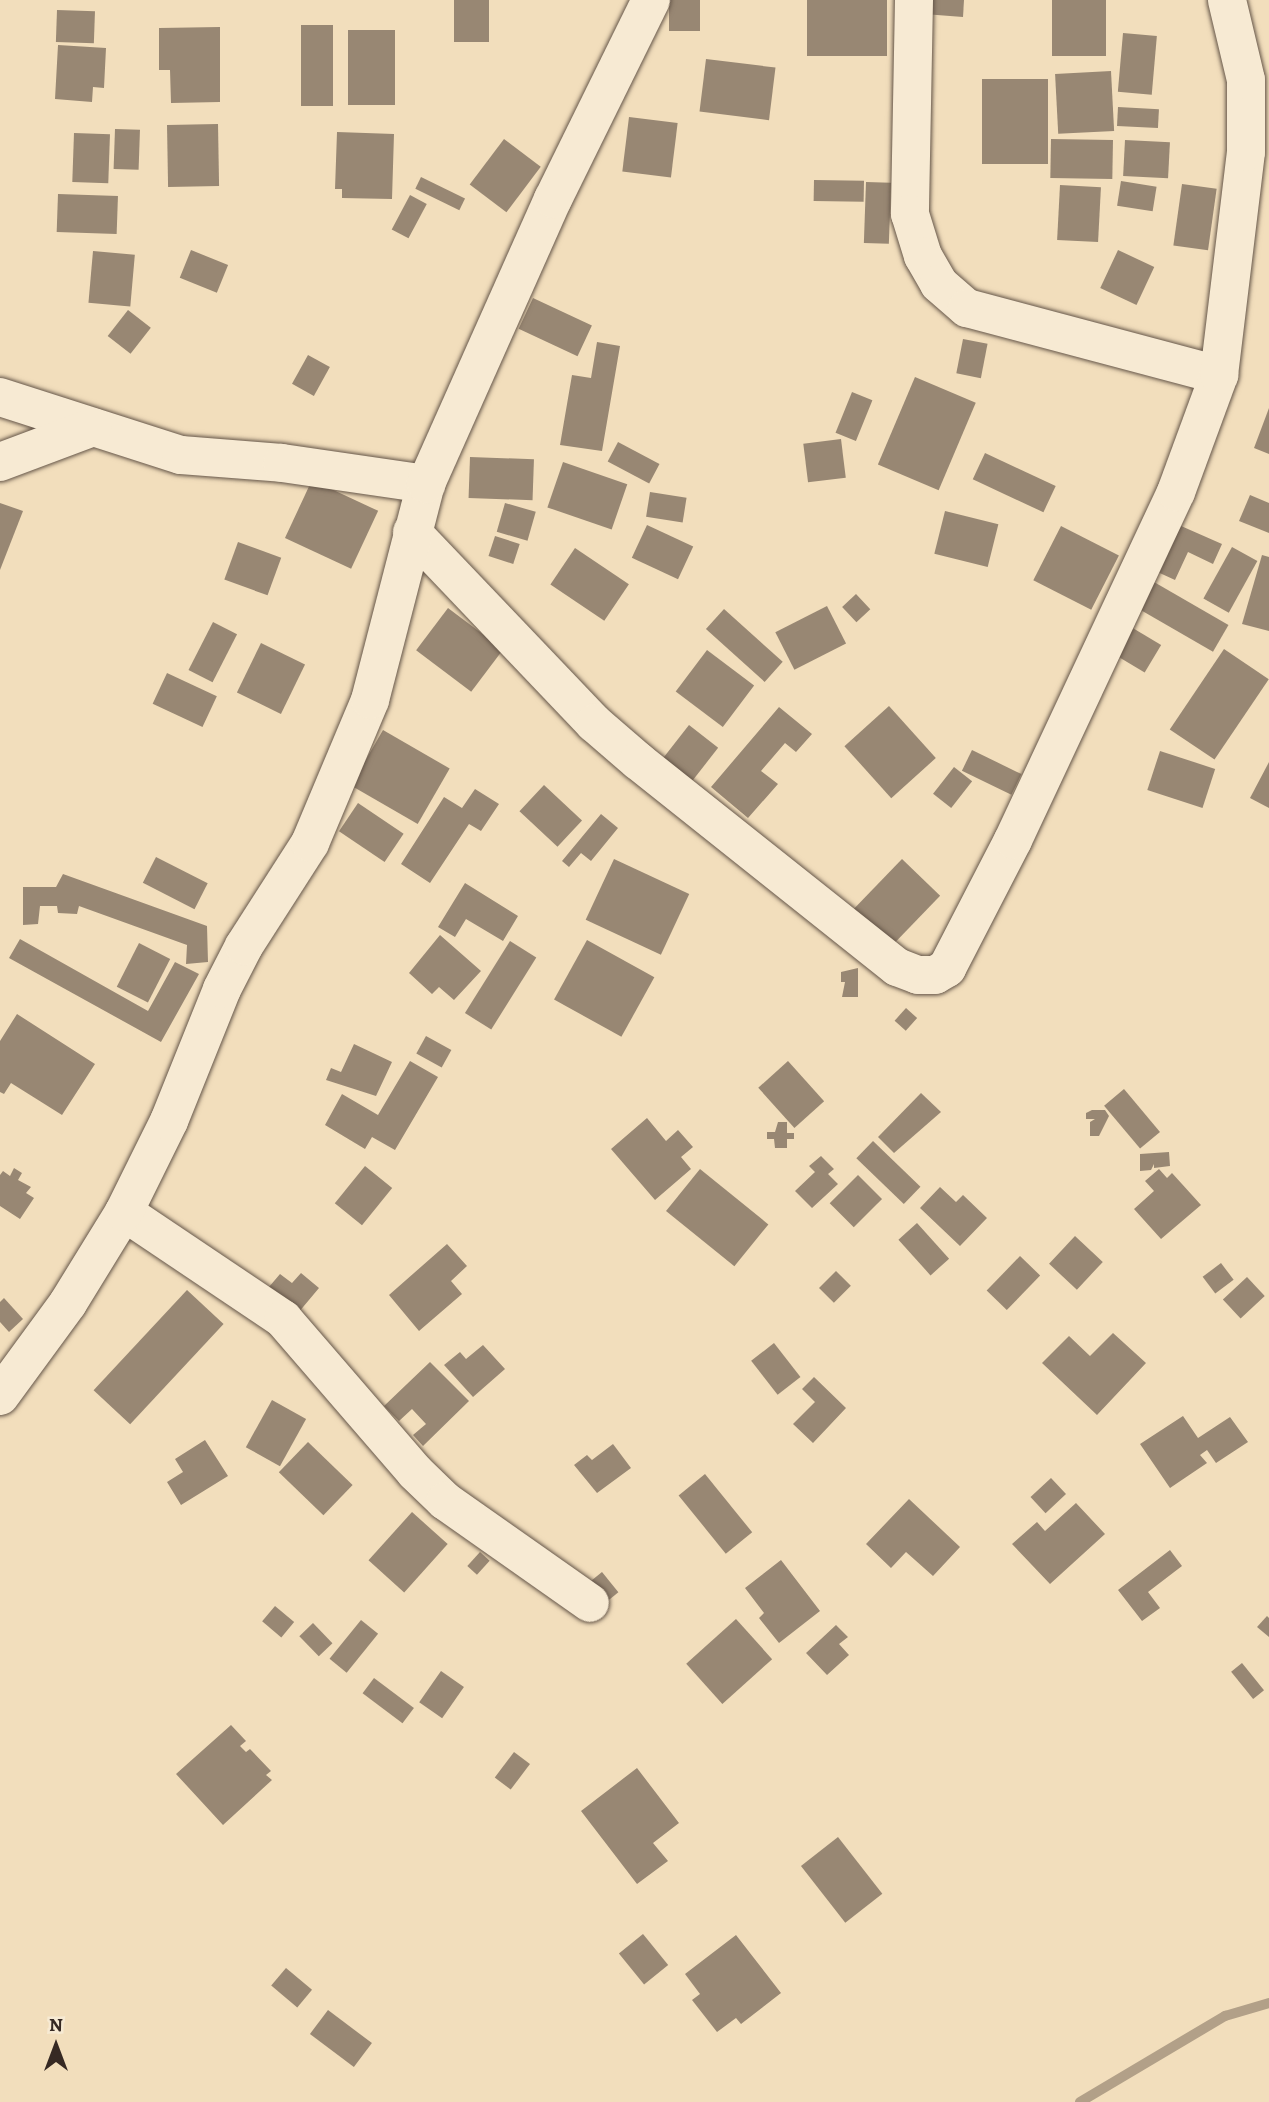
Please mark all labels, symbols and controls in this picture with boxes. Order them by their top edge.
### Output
north arrow [21,2011,91,2081]
text: N [49,2012,63,2038]

